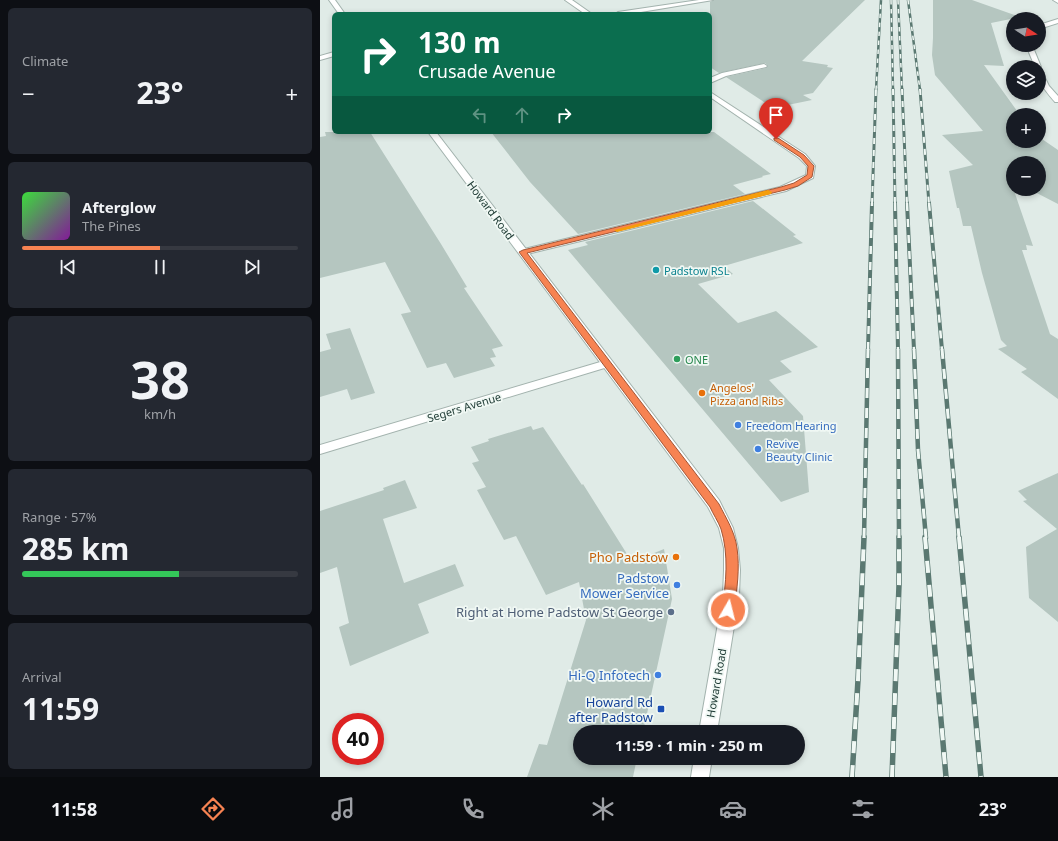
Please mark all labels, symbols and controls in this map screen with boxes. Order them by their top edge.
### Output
north arrow [1006,12,1046,52]
map controls [1006,12,1046,196]
text: 130 m [418,23,501,61]
icon: right [352,28,404,80]
text: Climate [22,52,68,70]
text: Crusade Avenue [418,59,556,83]
button: layers [1006,60,1046,100]
text: 23° [136,72,184,113]
text: − [22,78,35,108]
text: + [285,78,298,108]
pin [759,98,793,139]
icon: left [469,104,491,126]
icon: ahead [511,104,533,126]
icon: right [553,104,575,126]
icon: arrive [765,104,787,126]
button: + [1006,108,1046,148]
button: − [1006,156,1046,196]
street label: Howard Road [464,178,518,242]
text: Afterglow [82,197,156,217]
text: The Pines [82,217,141,235]
icon: previous [57,256,79,278]
icon: pause [149,256,171,278]
icon: next [241,256,263,278]
place label: Padstow RSL [664,263,730,278]
marker: Padstow RSL [651,265,661,275]
text: 38 [130,343,190,414]
place label: ONE [685,352,708,367]
marker: ONE [672,354,682,364]
place label: Angelos' Pizza and Ribs [710,380,783,408]
marker: Angelos' Pizza and Ribs [697,388,707,398]
street label: Segers Avenue [425,389,503,425]
text: km/h [144,405,176,423]
place label: Freedom Hearing [746,418,836,433]
marker: Freedom Hearing [733,420,743,430]
place label: Revive Beauty Clinic [766,436,832,464]
marker: Revive Beauty Clinic [753,444,763,454]
text: Range · 57% [22,508,97,526]
text: 285 km [22,528,129,569]
place label: Pho Padstow [589,548,669,566]
marker: Pho Padstow [671,552,681,562]
place label: Padstow Mower Service [580,569,670,602]
marker: Padstow Mower Service [672,580,682,590]
position arrow [707,589,749,631]
place label: Right at Home Padstow St George [456,603,663,621]
marker: Right at Home Padstow St George [666,607,676,617]
street label: Howard Road [703,647,729,719]
place label: Hi-Q Infotech [568,666,650,684]
text: Arrival [22,668,62,686]
marker: Hi-Q Infotech [653,670,663,680]
text: 11:59 [22,688,99,729]
place label: Howard Rd after Padstow [569,693,654,726]
marker: Howard Rd after Padstow [656,704,666,714]
speed limit sign: 40 [332,713,384,765]
text: 11:59 · 1 min · 250 m [615,735,763,755]
icon: directions [199,795,227,823]
icon: music [329,795,357,823]
icon: phone [459,795,487,823]
icon: climate [589,795,617,823]
icon: car [719,795,747,823]
icon: filters [849,795,877,823]
text: 11:58 [51,797,97,821]
text: 23° [979,797,1007,821]

